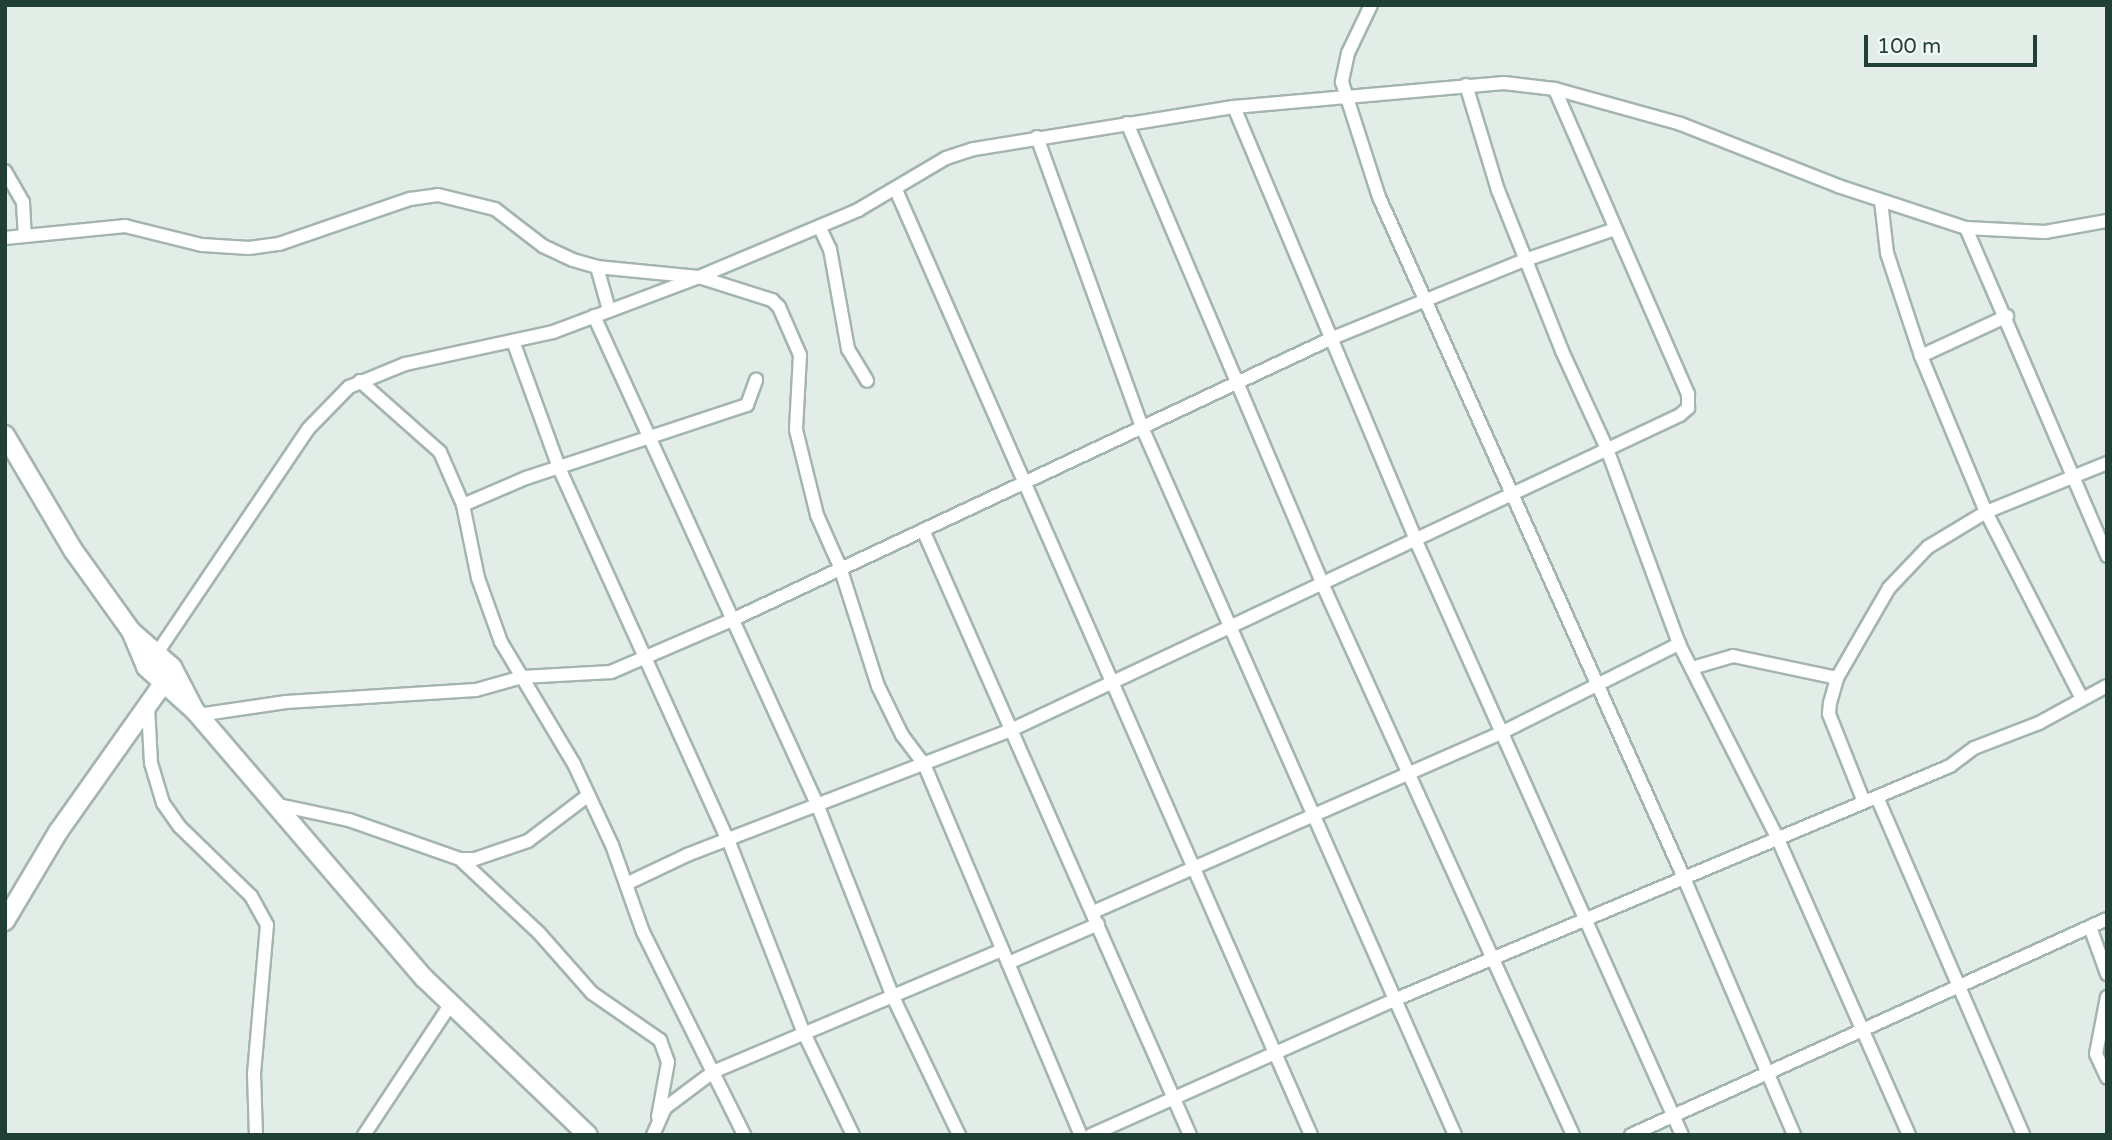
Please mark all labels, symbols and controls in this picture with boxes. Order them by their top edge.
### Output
scale bar [1867,21,2040,65]
text: 100 m [1877,34,1941,59]

